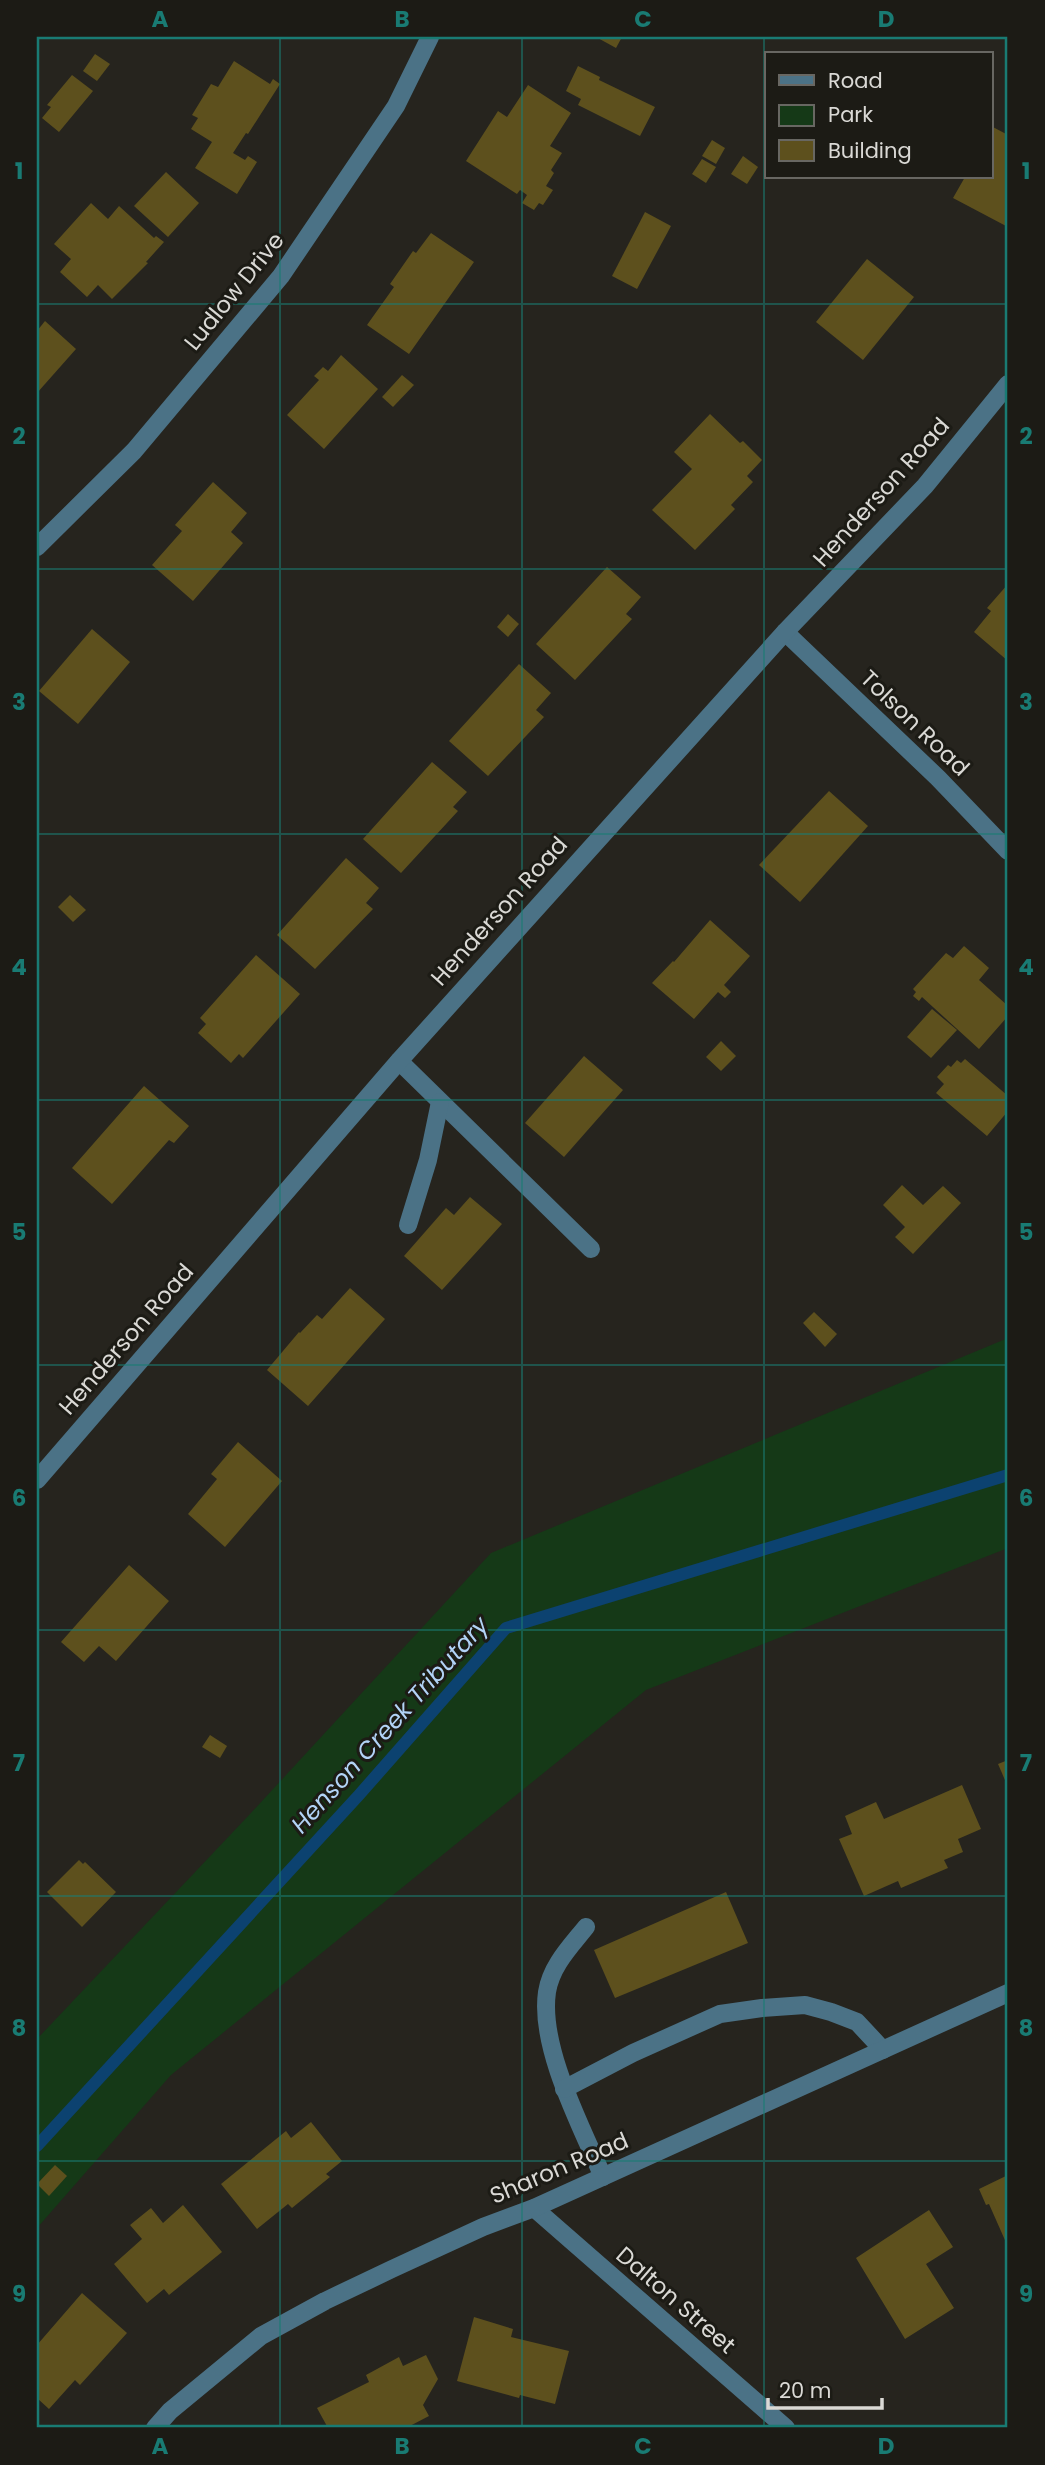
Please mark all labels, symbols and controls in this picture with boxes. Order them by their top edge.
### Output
text: A [152,3,169,35]
text: B [394,3,410,35]
text: C [634,3,652,35]
text: D [878,3,894,35]
legend [765,52,992,178]
text: Road [828,66,883,95]
text: Park [828,100,873,129]
text: Building [828,136,912,165]
text: 1 [15,155,23,187]
text: 1 [1022,155,1030,187]
street label: Ludlow Drive [176,225,292,357]
street label: Henderson Road [805,410,957,574]
text: 2 [12,420,26,452]
text: 2 [1019,420,1033,452]
street label: Tolson Road [853,663,977,783]
text: 3 [12,686,26,718]
text: 3 [1019,686,1033,718]
street label: Henderson Road [423,829,575,993]
text: 4 [11,951,27,983]
text: 4 [1018,951,1034,983]
text: 5 [12,1216,26,1248]
text: 5 [1019,1216,1033,1248]
street label: Henderson Road [51,1257,201,1421]
text: 6 [12,1482,26,1514]
text: 6 [1019,1482,1033,1514]
water label: Henson Creek Tributary [283,1608,497,1840]
text: 7 [13,1747,25,1779]
text: 7 [1020,1747,1032,1779]
text: 8 [12,2012,26,2044]
text: 8 [1019,2012,1033,2044]
street label: Sharon Road [485,2124,633,2212]
street label: Dalton Street [609,2239,743,2361]
text: 9 [12,2278,26,2310]
text: 9 [1019,2278,1033,2310]
scale bar [768,2367,882,2411]
text: 20 m [779,2376,832,2405]
text: A [152,2430,169,2462]
text: B [394,2430,410,2462]
text: C [634,2430,652,2462]
text: D [878,2430,894,2462]

